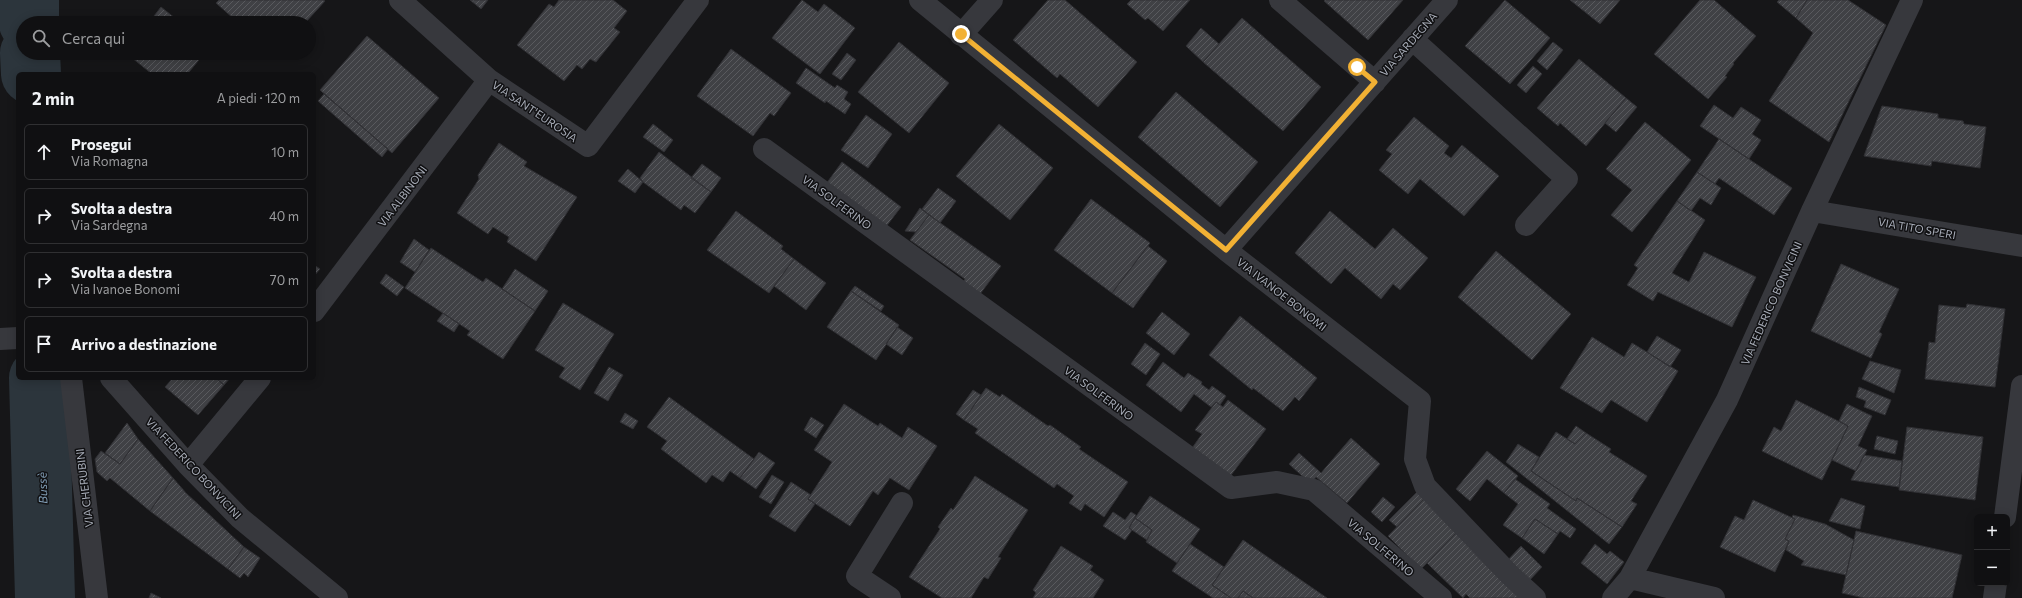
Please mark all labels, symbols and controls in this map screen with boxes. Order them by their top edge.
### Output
street label: VIA SARDEGNA [1377,9,1440,79]
search box [16,16,316,60]
route end [952,25,970,43]
icon: search [30,27,52,49]
text: Cerca qui [62,29,125,47]
route start [1348,58,1366,76]
street label: VIA SANT'EUROSIA [490,78,580,145]
text: 2 min [32,88,74,109]
text: A piedi · 120 m [217,90,300,106]
text: Prosegui [71,135,131,153]
icon: ahead [33,141,55,163]
text: 10 m [271,144,299,160]
text: Via Romagna [71,153,148,169]
street label: VIA ALBINONI [375,163,429,229]
street label: VIA SOLFERINO [800,172,874,232]
text: Svolta a destra [71,199,172,217]
icon: right [33,205,55,227]
text: 40 m [269,208,299,224]
street label: VIA TITO SPERI [1877,215,1957,241]
text: Via Sardegna [71,217,148,233]
street label: VIA FEDERICO BONVICINI [1738,239,1804,367]
street label: VIA IVANOE BONOMI [1234,255,1330,333]
text: Svolta a destra [71,263,172,281]
icon: right [33,269,55,291]
text: 70 m [270,272,299,288]
text: Via Ivanoe Bonomi [71,281,180,297]
icon: arrive [33,333,55,355]
text: Arrivo a destinazione [71,335,217,353]
street label: VIA SOLFERINO [1062,363,1136,423]
street label: VIA FEDERICO BONVICINI [144,415,244,521]
street label: VIA CHERUBINI [73,448,95,528]
water label: Bussè [34,471,50,504]
map controls [1974,514,2010,586]
button: + [1974,514,2010,550]
street label: VIA SOLFERINO [1345,515,1417,579]
button: − [1974,550,2010,586]

